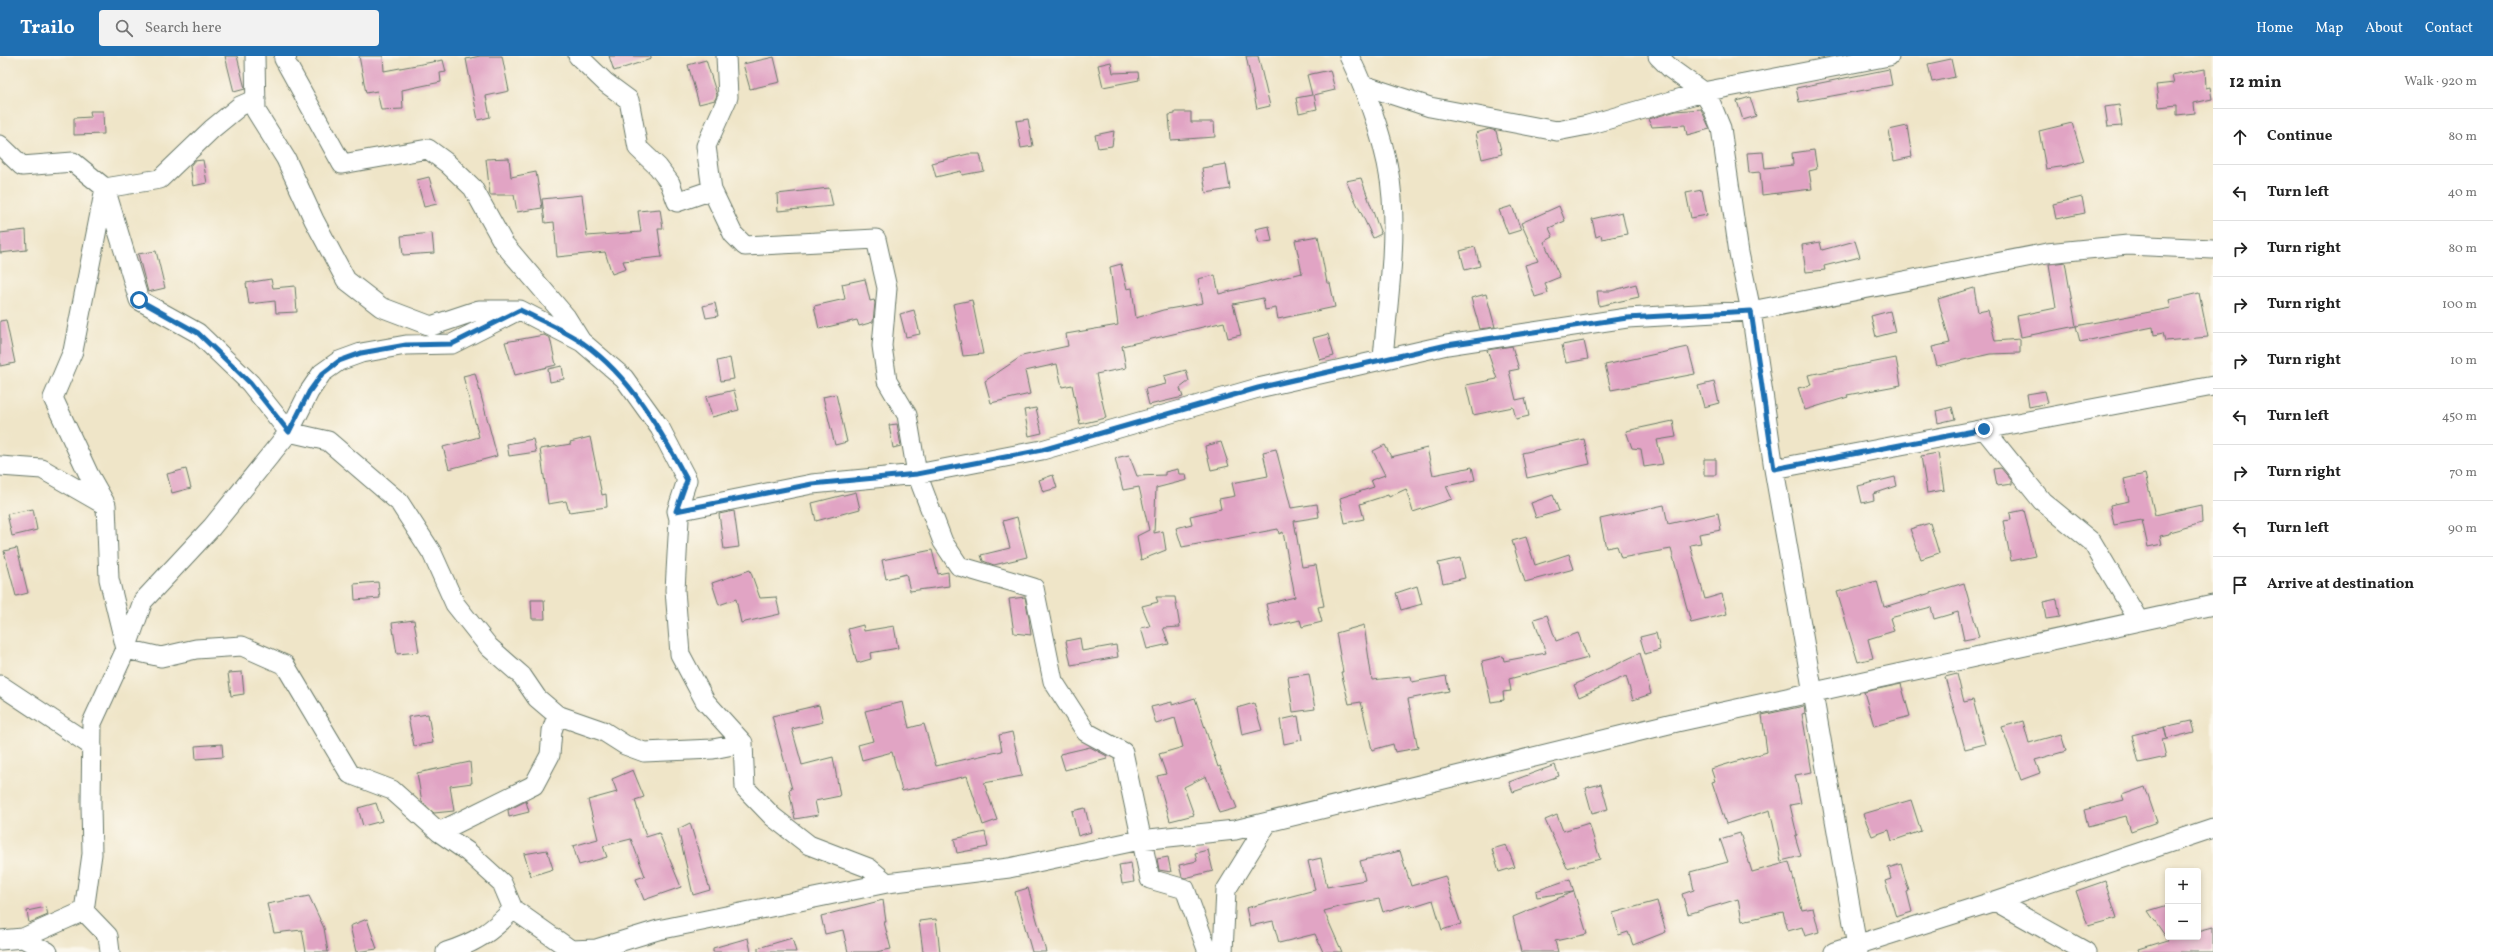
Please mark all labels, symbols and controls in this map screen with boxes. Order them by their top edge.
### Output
search box [99,10,379,46]
text: Trailo [20,15,75,41]
icon: search [113,17,135,39]
text: Search here [145,18,222,39]
text: Home [2256,19,2293,38]
text: Map [2315,19,2343,38]
text: About [2365,19,2403,38]
text: Contact [2425,19,2473,38]
text: 12 min [2229,71,2282,94]
text: Walk · 920 m [2404,73,2477,91]
icon: ahead [2229,126,2251,148]
text: Continue [2267,126,2332,147]
text: 80 m [2448,128,2477,146]
icon: left [2229,182,2251,204]
text: Turn left [2267,182,2329,203]
text: 40 m [2448,184,2477,202]
icon: right [2229,238,2251,260]
text: Turn right [2267,238,2341,259]
text: 80 m [2448,240,2477,258]
route start [130,291,148,309]
icon: right [2229,294,2251,316]
text: Turn right [2267,294,2341,315]
text: 100 m [2442,296,2477,314]
icon: right [2229,350,2251,372]
text: Turn right [2267,350,2341,371]
text: 10 m [2450,352,2477,370]
icon: left [2229,406,2251,428]
text: Turn left [2267,406,2329,427]
text: 450 m [2442,408,2477,426]
route end [1975,420,1993,438]
icon: right [2229,462,2251,484]
text: Turn right [2267,462,2341,483]
text: 70 m [2449,464,2477,482]
icon: left [2229,518,2251,540]
text: Turn left [2267,518,2329,539]
text: 90 m [2448,520,2477,538]
icon: arrive [2229,574,2251,596]
text: Arrive at destination [2267,574,2414,595]
map controls [2165,868,2201,940]
button: + [2165,868,2201,904]
button: − [2165,904,2201,940]

